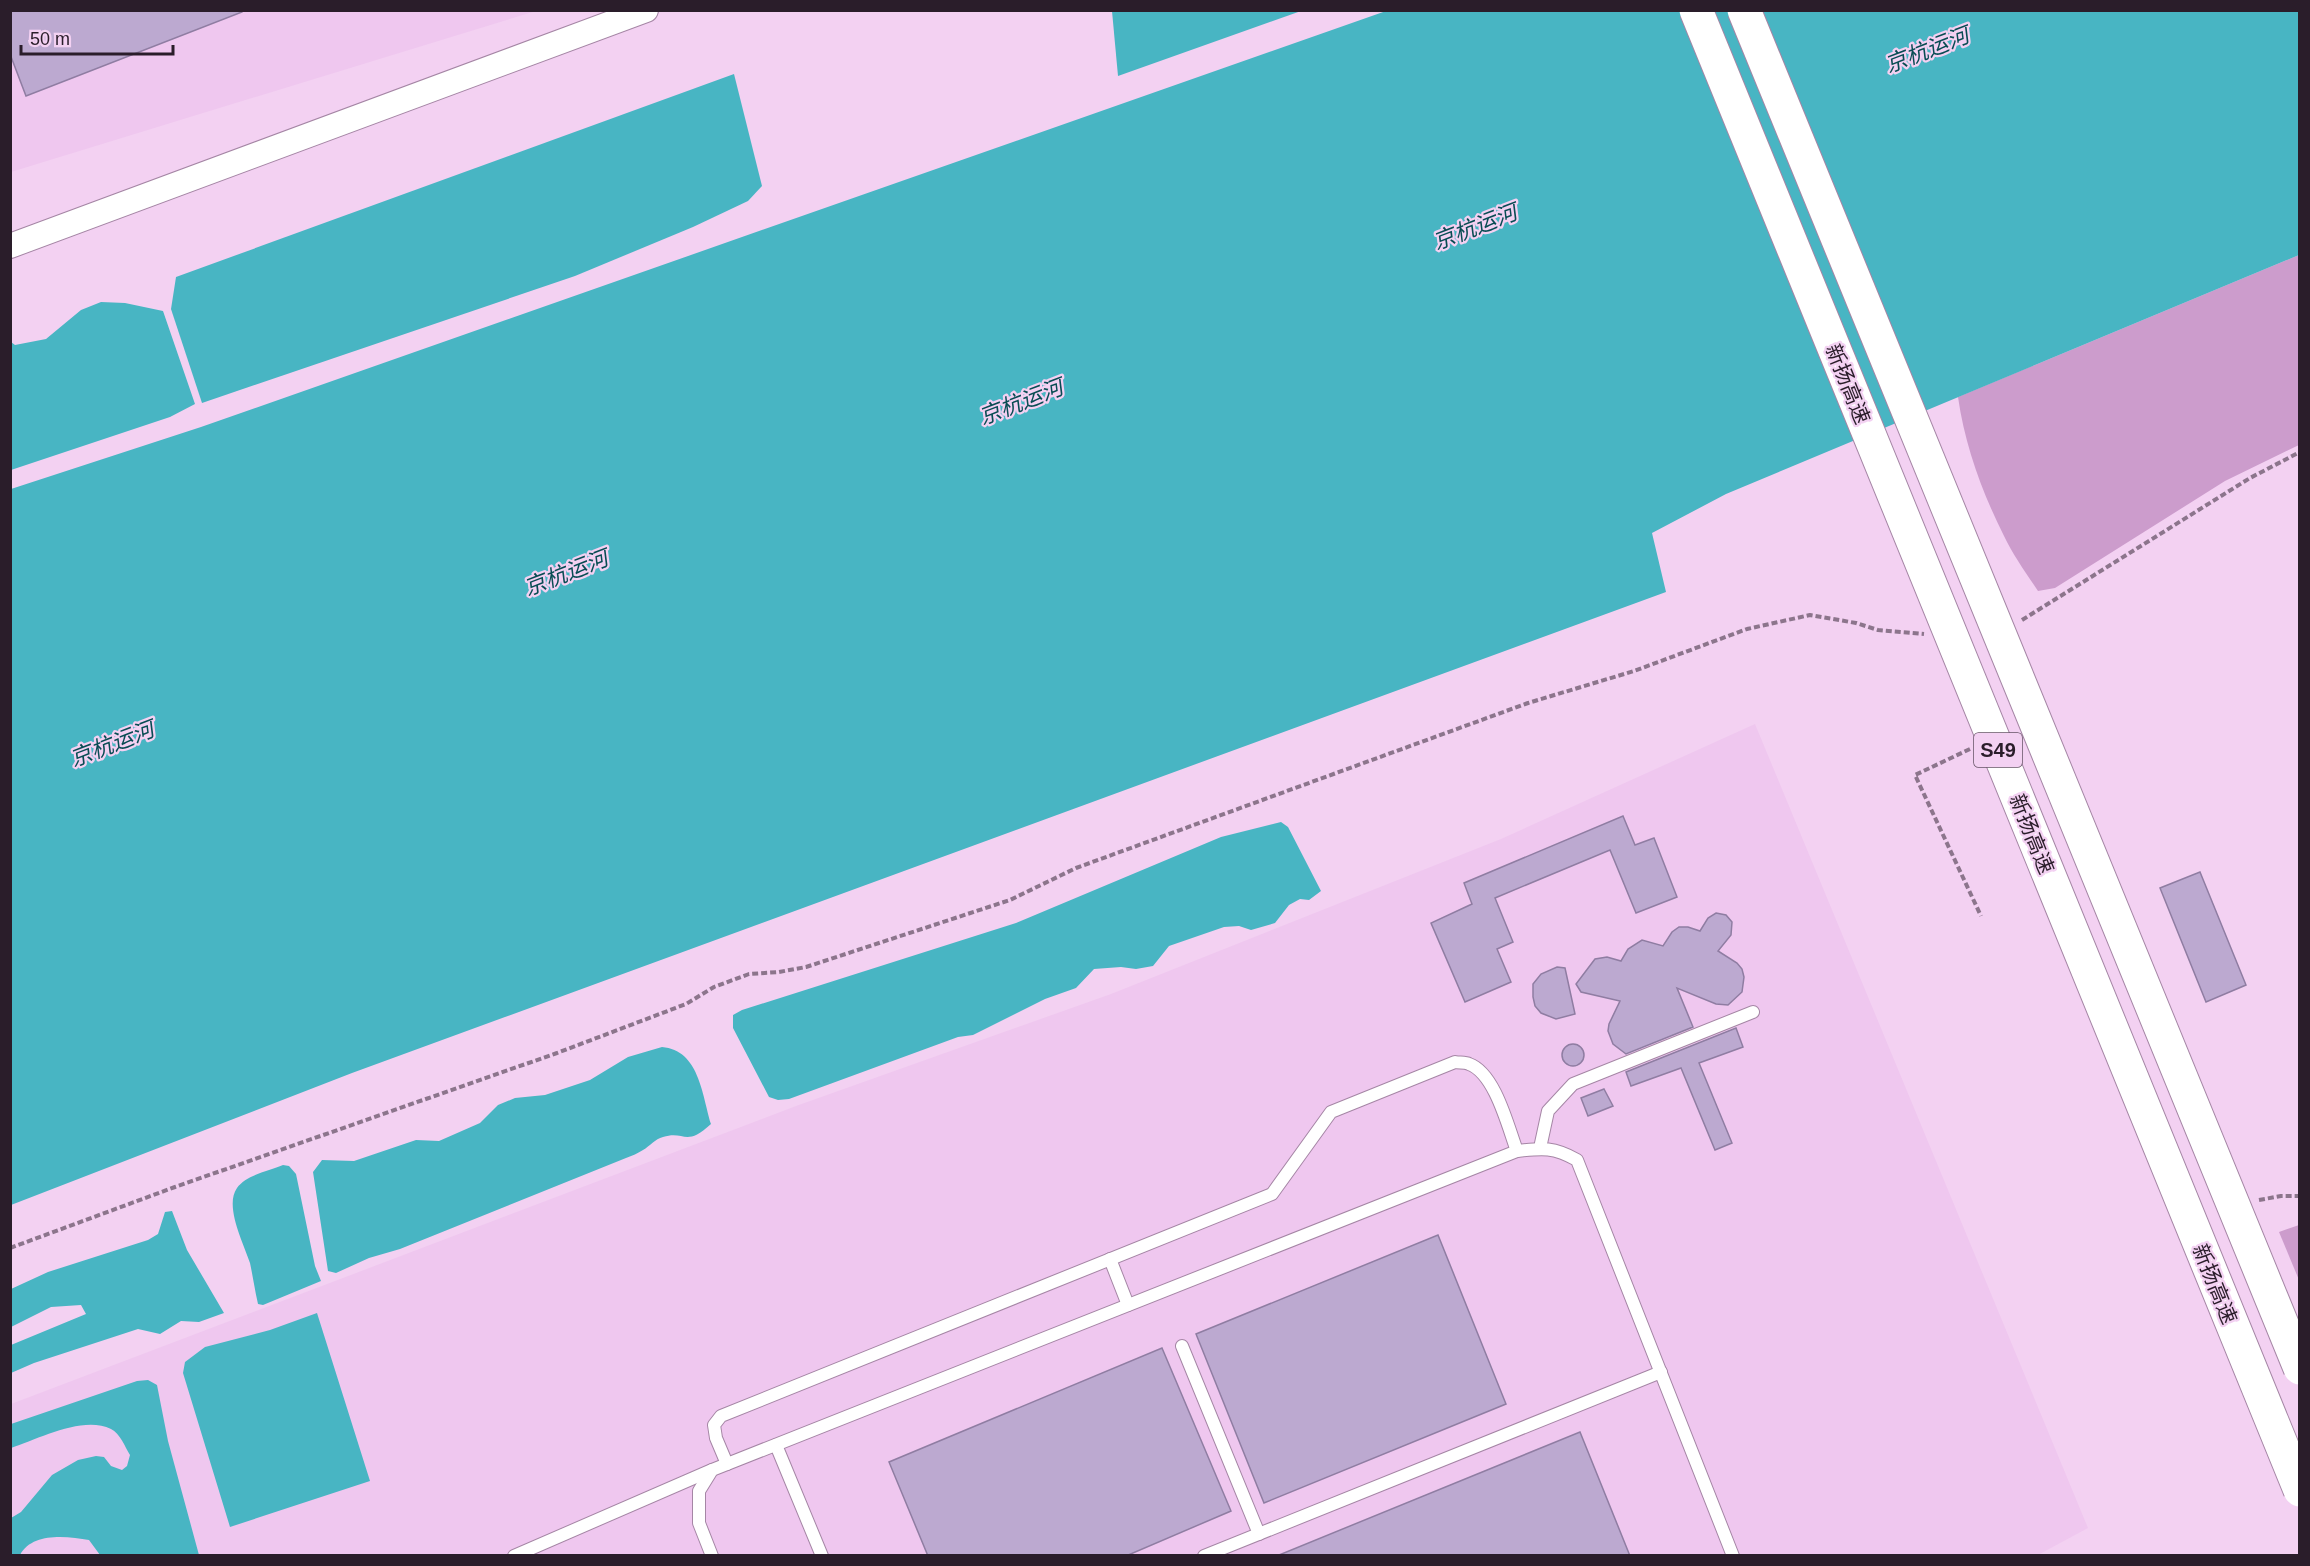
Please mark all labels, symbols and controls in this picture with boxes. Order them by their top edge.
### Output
scale bar [21,18,172,56]
water label: 京杭运河 [1881,21,1976,77]
text: 50 m [30,29,70,49]
water label: 京杭运河 [1429,198,1524,254]
street label: 新扬高速 [1822,341,1874,427]
water label: 京杭运河 [975,373,1070,429]
water label: 京杭运河 [520,544,615,600]
water label: 京杭运河 [66,715,161,771]
road number: S49 [1974,733,2022,767]
street label: 新扬高速 [2006,791,2058,877]
street label: 新扬高速 [2189,1241,2241,1327]

